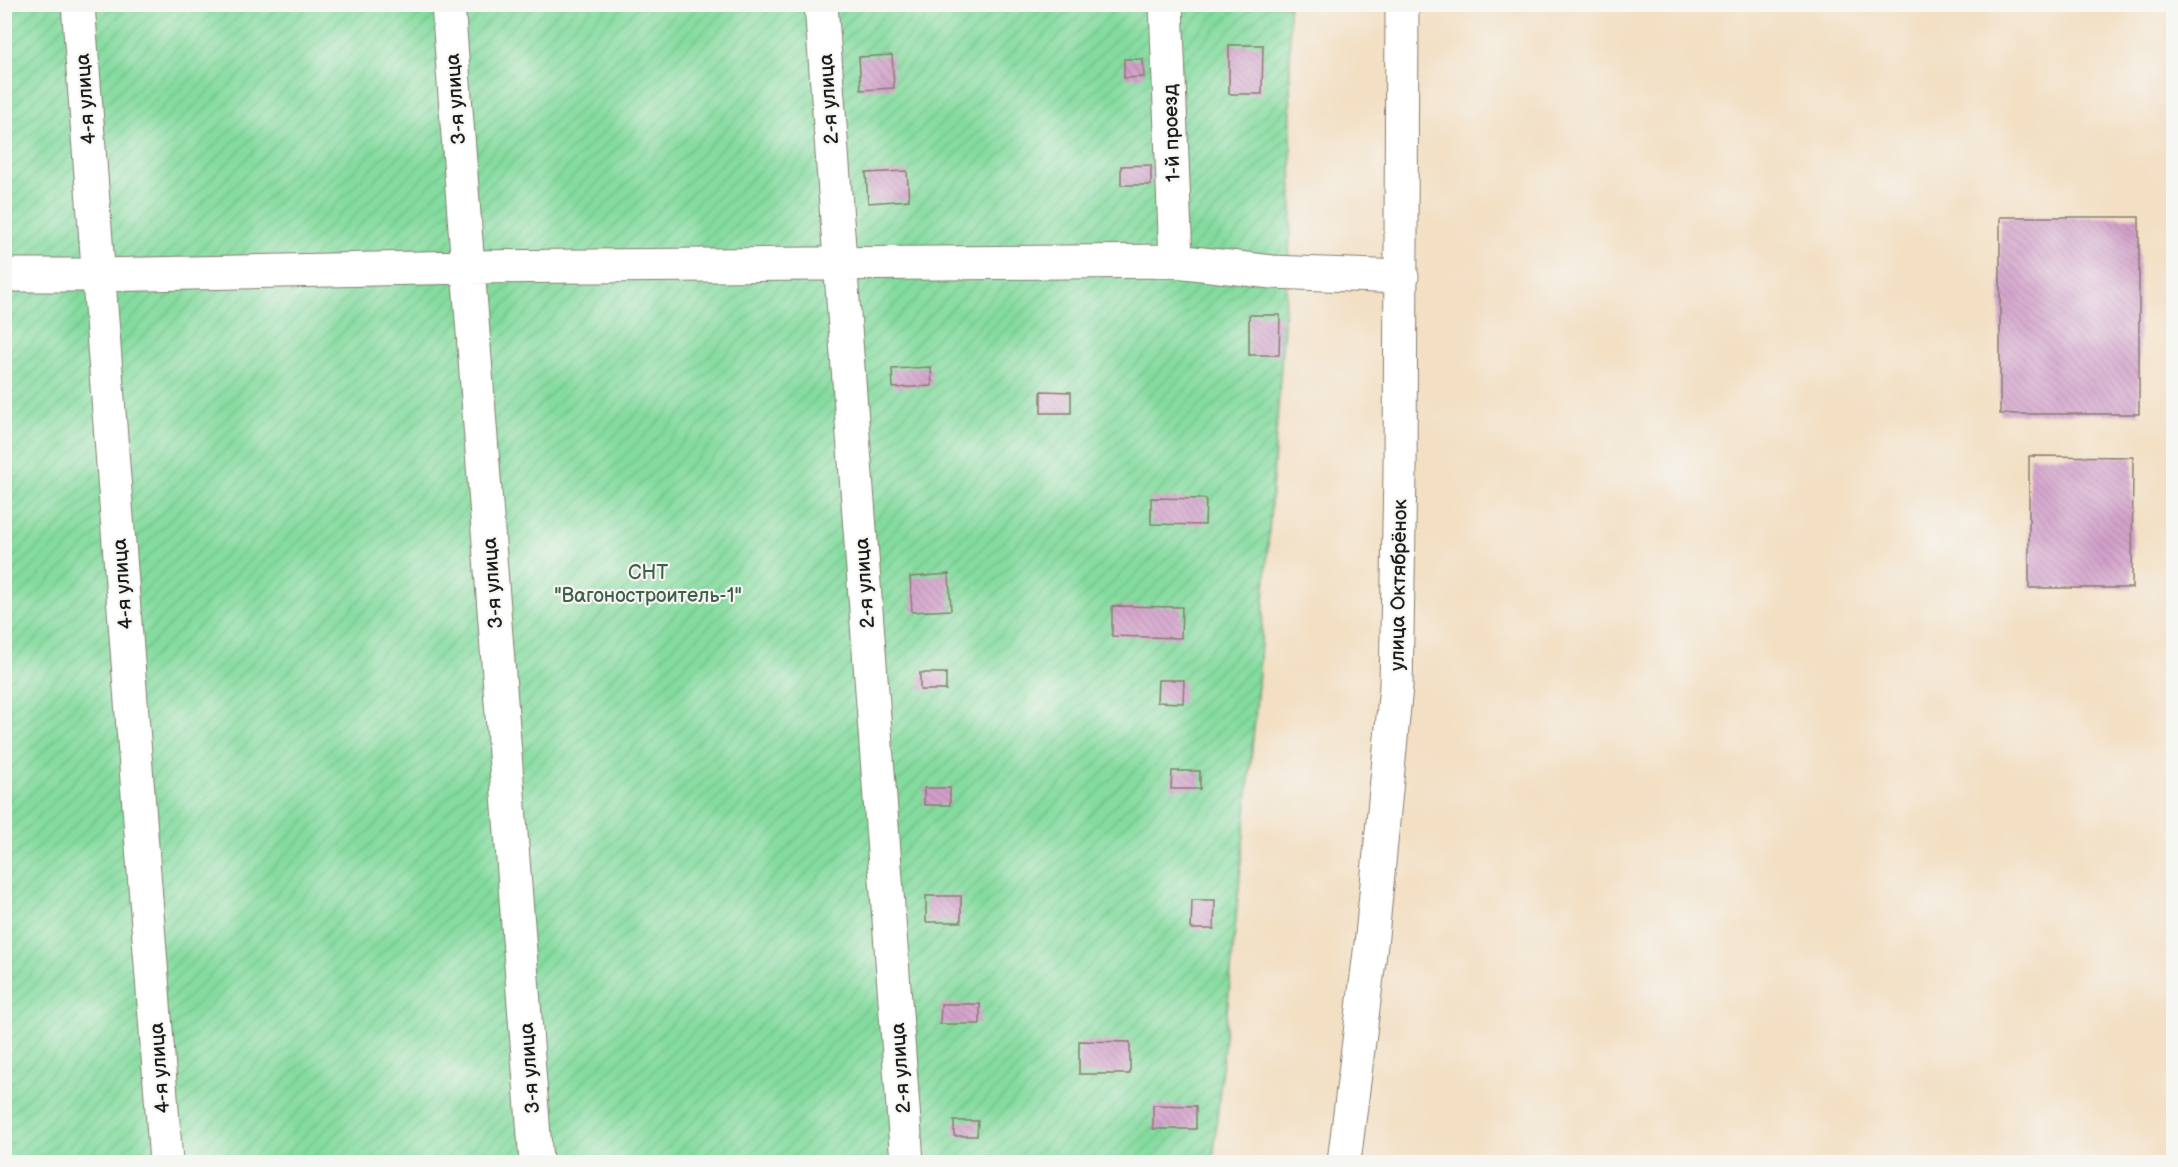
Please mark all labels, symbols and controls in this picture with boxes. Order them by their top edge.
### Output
street label: 4-я улица [71,52,101,145]
street label: 3-я улица [441,52,471,145]
street label: 2-я улица [814,53,844,145]
street label: 1-й проезд [1158,84,1186,182]
street label: улица Октябрёнок [1386,499,1413,671]
street label: 3-я улица [478,536,508,629]
street label: 4-я улица [108,537,138,630]
street label: 2-я улица [850,537,880,629]
park label: СНТ "Вагоностроитель-1" [554,561,742,608]
street label: 4-я улица [145,1021,175,1114]
street label: 3-я улица [515,1021,545,1114]
street label: 2-я улица [886,1022,916,1114]

